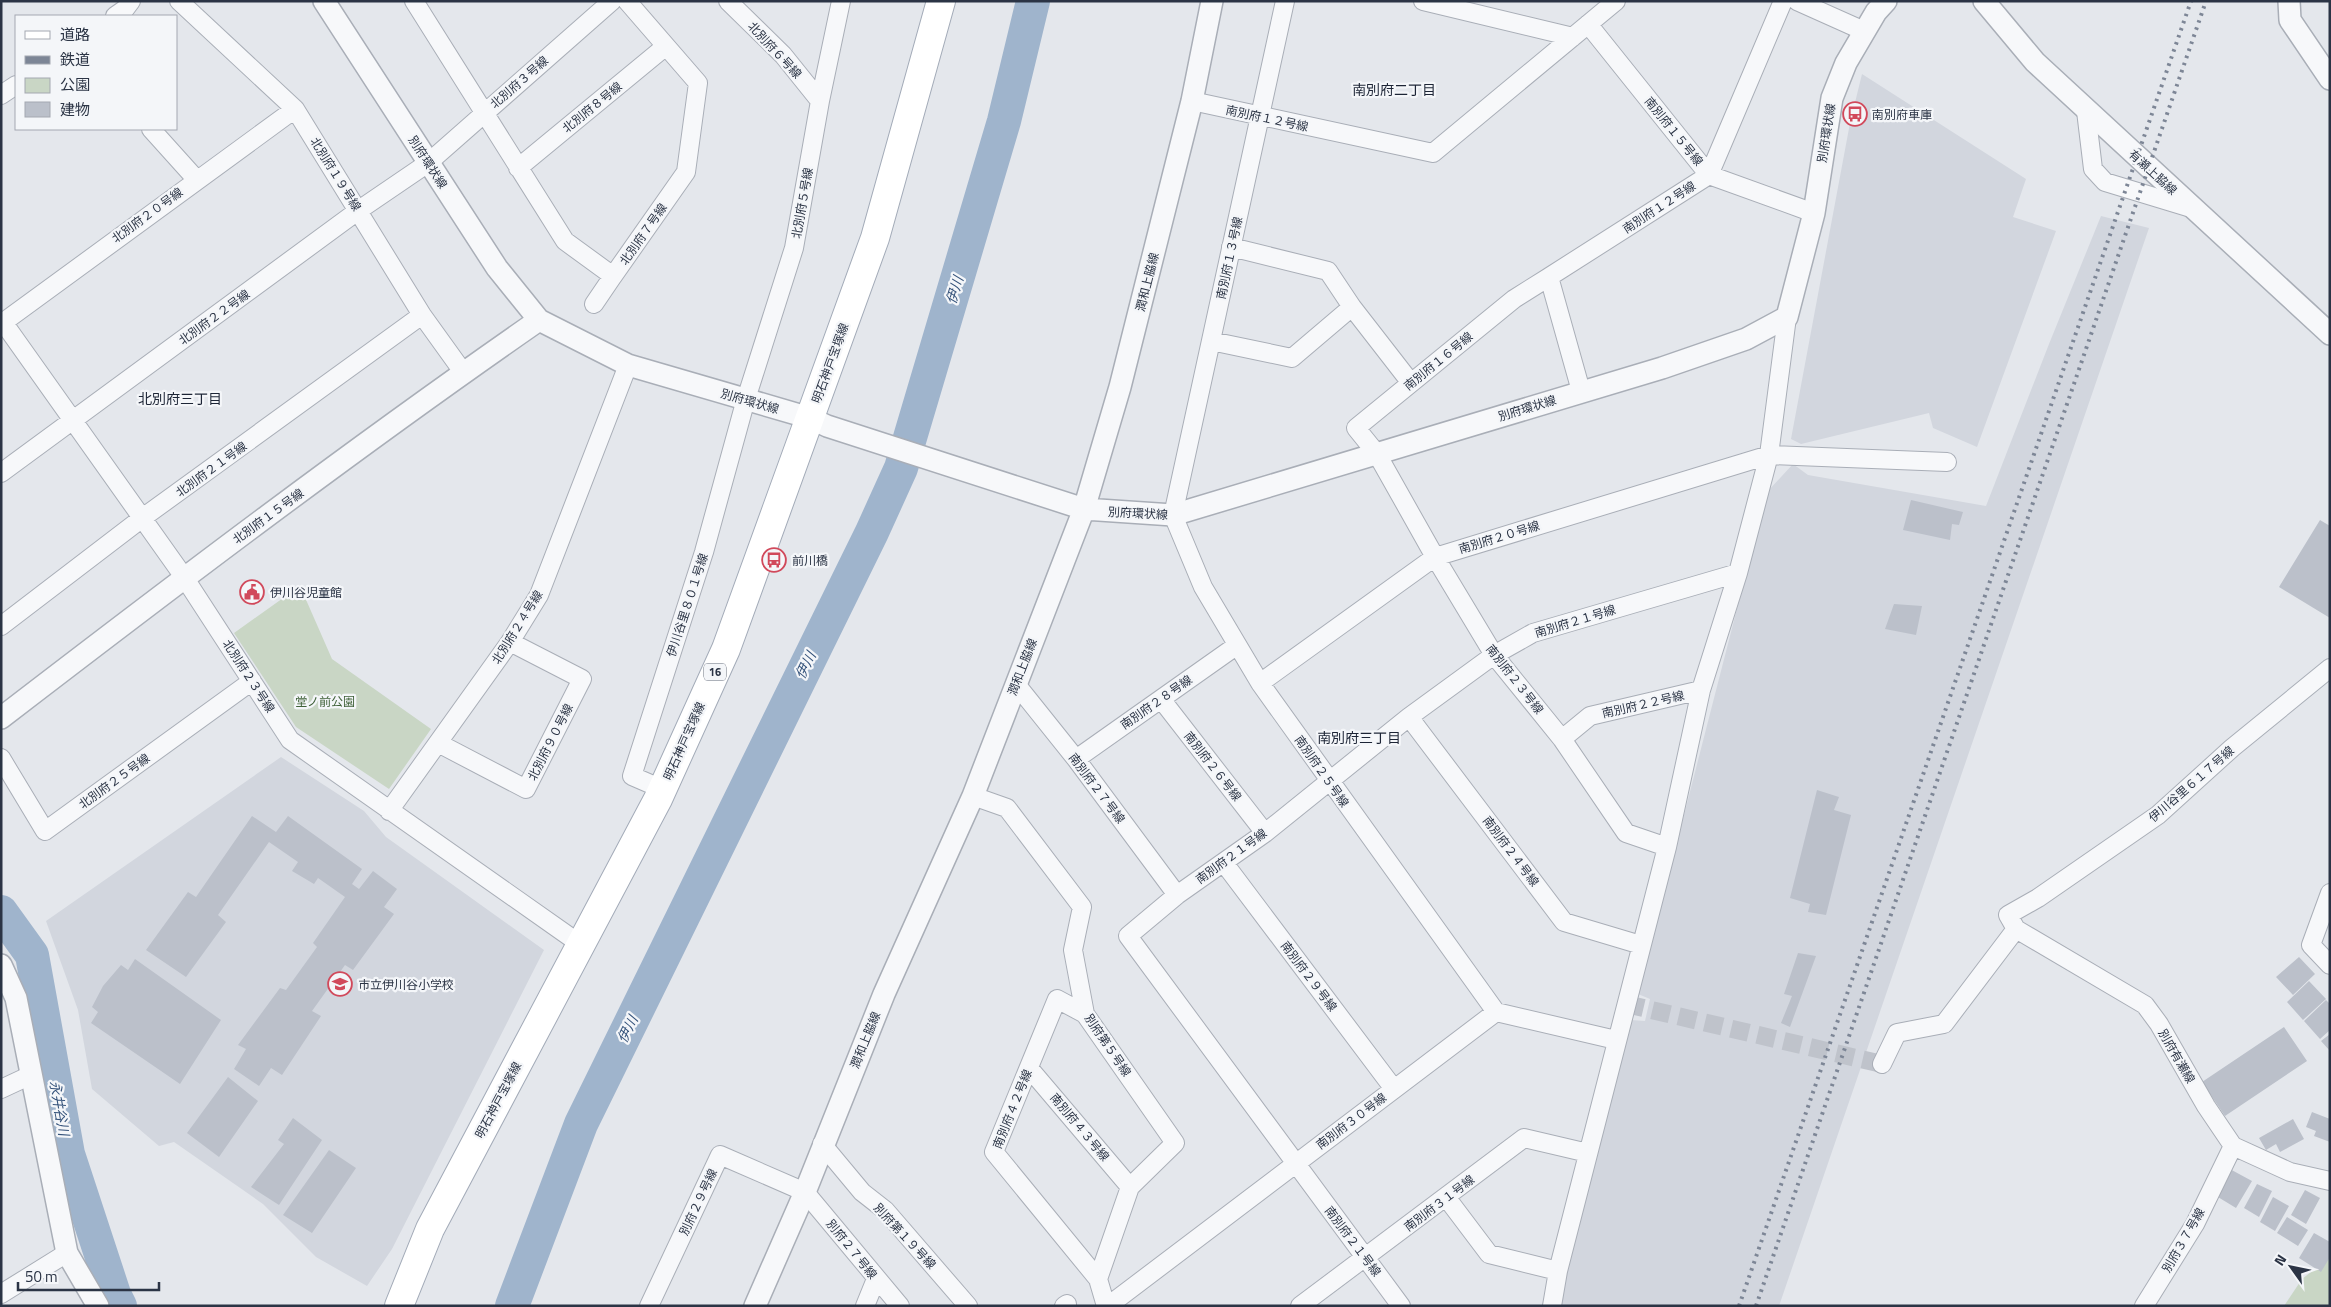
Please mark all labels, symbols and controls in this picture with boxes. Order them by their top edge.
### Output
legend [15,15,178,130]
street label: 北別府６号線 [743,17,807,83]
text: 道路 [60,23,90,46]
text: 鉄道 [60,48,90,71]
street label: 北別府３号線 [486,51,552,113]
text: 公園 [60,73,90,96]
street label: 北別府８号線 [558,77,626,137]
district label: 南別府二丁目 [1352,79,1436,100]
street label: 南別府１５号線 [1640,92,1708,170]
text: 建物 [60,98,90,121]
street label: 南別府１２号線 [1224,100,1310,136]
bus stop icon: 南別府車庫 [1842,101,1868,127]
street label: 別府環状線 [1812,102,1840,164]
place label: 南別府車庫 [1872,105,1932,124]
street label: 別府環状線 [404,132,452,192]
street label: 北別府１９号線 [306,133,366,215]
street label: 有瀬上脇線 [2124,145,2182,199]
street label: 北別府５号線 [786,166,818,240]
street label: 南別府１２号線 [1619,176,1699,238]
street label: 北別府２０号線 [107,183,187,247]
street label: 北別府７号線 [615,199,671,269]
street label: 南別府１３号線 [1211,215,1247,301]
street label: 潤和上脇線 [1131,251,1163,313]
water label: 伊川 [940,272,969,306]
street label: 北別府２２号線 [174,285,254,349]
street label: 明石神戸宝塚線 [807,320,853,406]
street label: 南別府１６号線 [1399,327,1477,395]
street label: 別府環状線 [719,384,781,418]
district label: 北別府三丁目 [138,388,222,409]
street label: 別府環状線 [1496,390,1558,426]
street label: 北別府２１号線 [171,437,251,501]
street label: 北別府１５号線 [228,484,308,548]
street label: 別府環状線 [1108,502,1168,524]
street label: 南別府２０号線 [1456,516,1542,558]
bus stop icon: 前川橋 [761,547,787,573]
street label: 伊川谷里８０１号線 [661,551,713,659]
place label: 前川橋 [792,551,828,570]
public building icon: 伊川谷児童館 [239,579,265,605]
place label: 伊川谷児童館 [270,583,342,602]
street label: 北別府２４号線 [487,586,547,668]
street label: 南別府２１号線 [1532,600,1618,642]
street label: 北別府２３号線 [218,636,280,716]
street label: 潤和上脇線 [1002,636,1042,698]
street label: 南別府２３号線 [1482,640,1548,718]
water label: 伊川 [789,646,821,682]
road number: 16 [704,664,726,680]
street label: 南別府２８号線 [1116,670,1196,734]
street label: 南別府２２号線 [1600,685,1686,723]
park label: 堂ノ前公園 [295,692,355,711]
street label: 明石神戸宝塚線 [658,699,710,783]
street label: 北別府９０号線 [522,700,578,784]
street label: 南別府２６号線 [1180,727,1246,805]
district label: 南別府三丁目 [1317,727,1401,748]
street label: 南別府２５号線 [1290,731,1354,811]
street label: 伊川谷里６１７号線 [2144,741,2238,827]
street label: 北別府２５号線 [74,749,154,813]
street label: 南別府２７号線 [1064,749,1130,827]
street label: 南別府２４号線 [1478,812,1544,890]
street label: 南別府２１号線 [1191,824,1271,888]
street label: 南別府２９号線 [1276,937,1342,1015]
school or university icon: 市立伊川谷小学校 [327,971,353,997]
place label: 市立伊川谷小学校 [358,975,454,994]
street label: 潤和上脇線 [845,1009,885,1071]
water label: 伊川 [611,1010,643,1046]
street label: 別府第５号線 [1080,1010,1136,1080]
street label: 別府有瀬線 [2154,1025,2200,1087]
street label: 明石神戸宝塚線 [470,1058,526,1142]
street label: 南別府４２号線 [987,1066,1037,1152]
water label: 永井谷川 [45,1079,76,1139]
street label: 南別府３０号線 [1312,1088,1390,1154]
street label: 南別府４３号線 [1046,1089,1114,1165]
street label: 別府２９号線 [674,1165,722,1239]
street label: 南別府３１号線 [1400,1170,1478,1236]
street label: 別府第１９号線 [869,1199,941,1273]
street label: 南別府２１号線 [1320,1202,1386,1280]
street label: 別府３７号線 [2157,1204,2209,1276]
street label: 別府２７号線 [822,1215,882,1283]
north arrow [2266,1242,2316,1292]
text: N [2268,1250,2291,1269]
scale bar [18,1260,159,1292]
text: 50 m [25,1265,58,1288]

